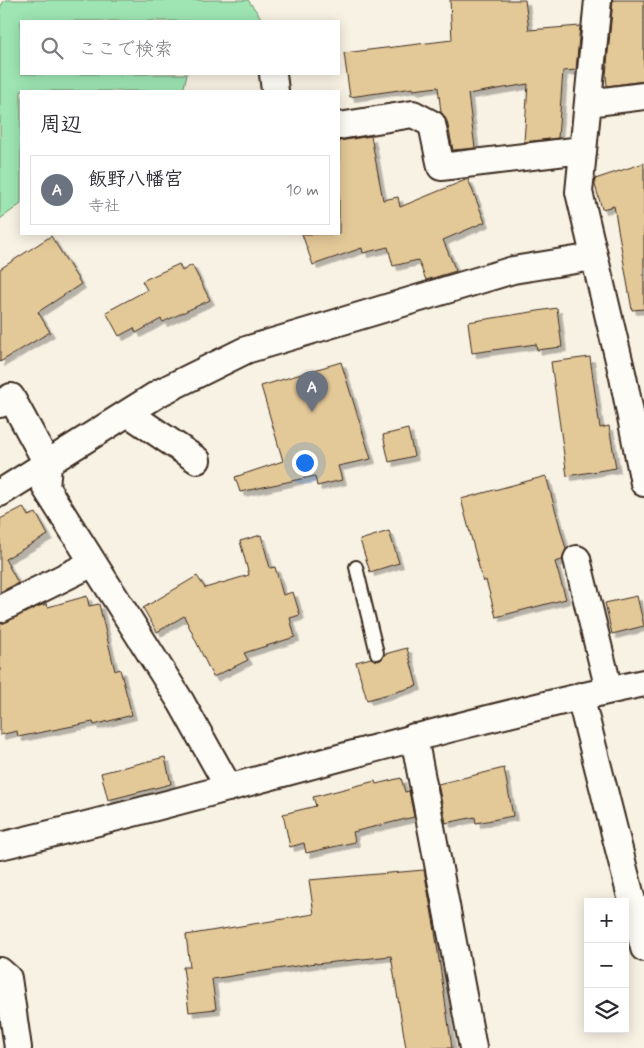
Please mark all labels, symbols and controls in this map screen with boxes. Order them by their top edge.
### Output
search box [20,20,340,75]
icon: search [38,34,66,62]
text: ここで検索 [78,37,173,62]
text: 周辺 [40,111,82,139]
text: 飯野八幡宮 [88,167,183,192]
text: A [52,180,62,201]
text: 10 m [286,180,319,201]
text: 寺社 [88,196,120,217]
pin: A [296,371,328,412]
your location [292,450,318,476]
map controls [584,898,629,1033]
button: + [584,898,629,943]
button: − [584,943,629,988]
button: layers [584,988,629,1033]

